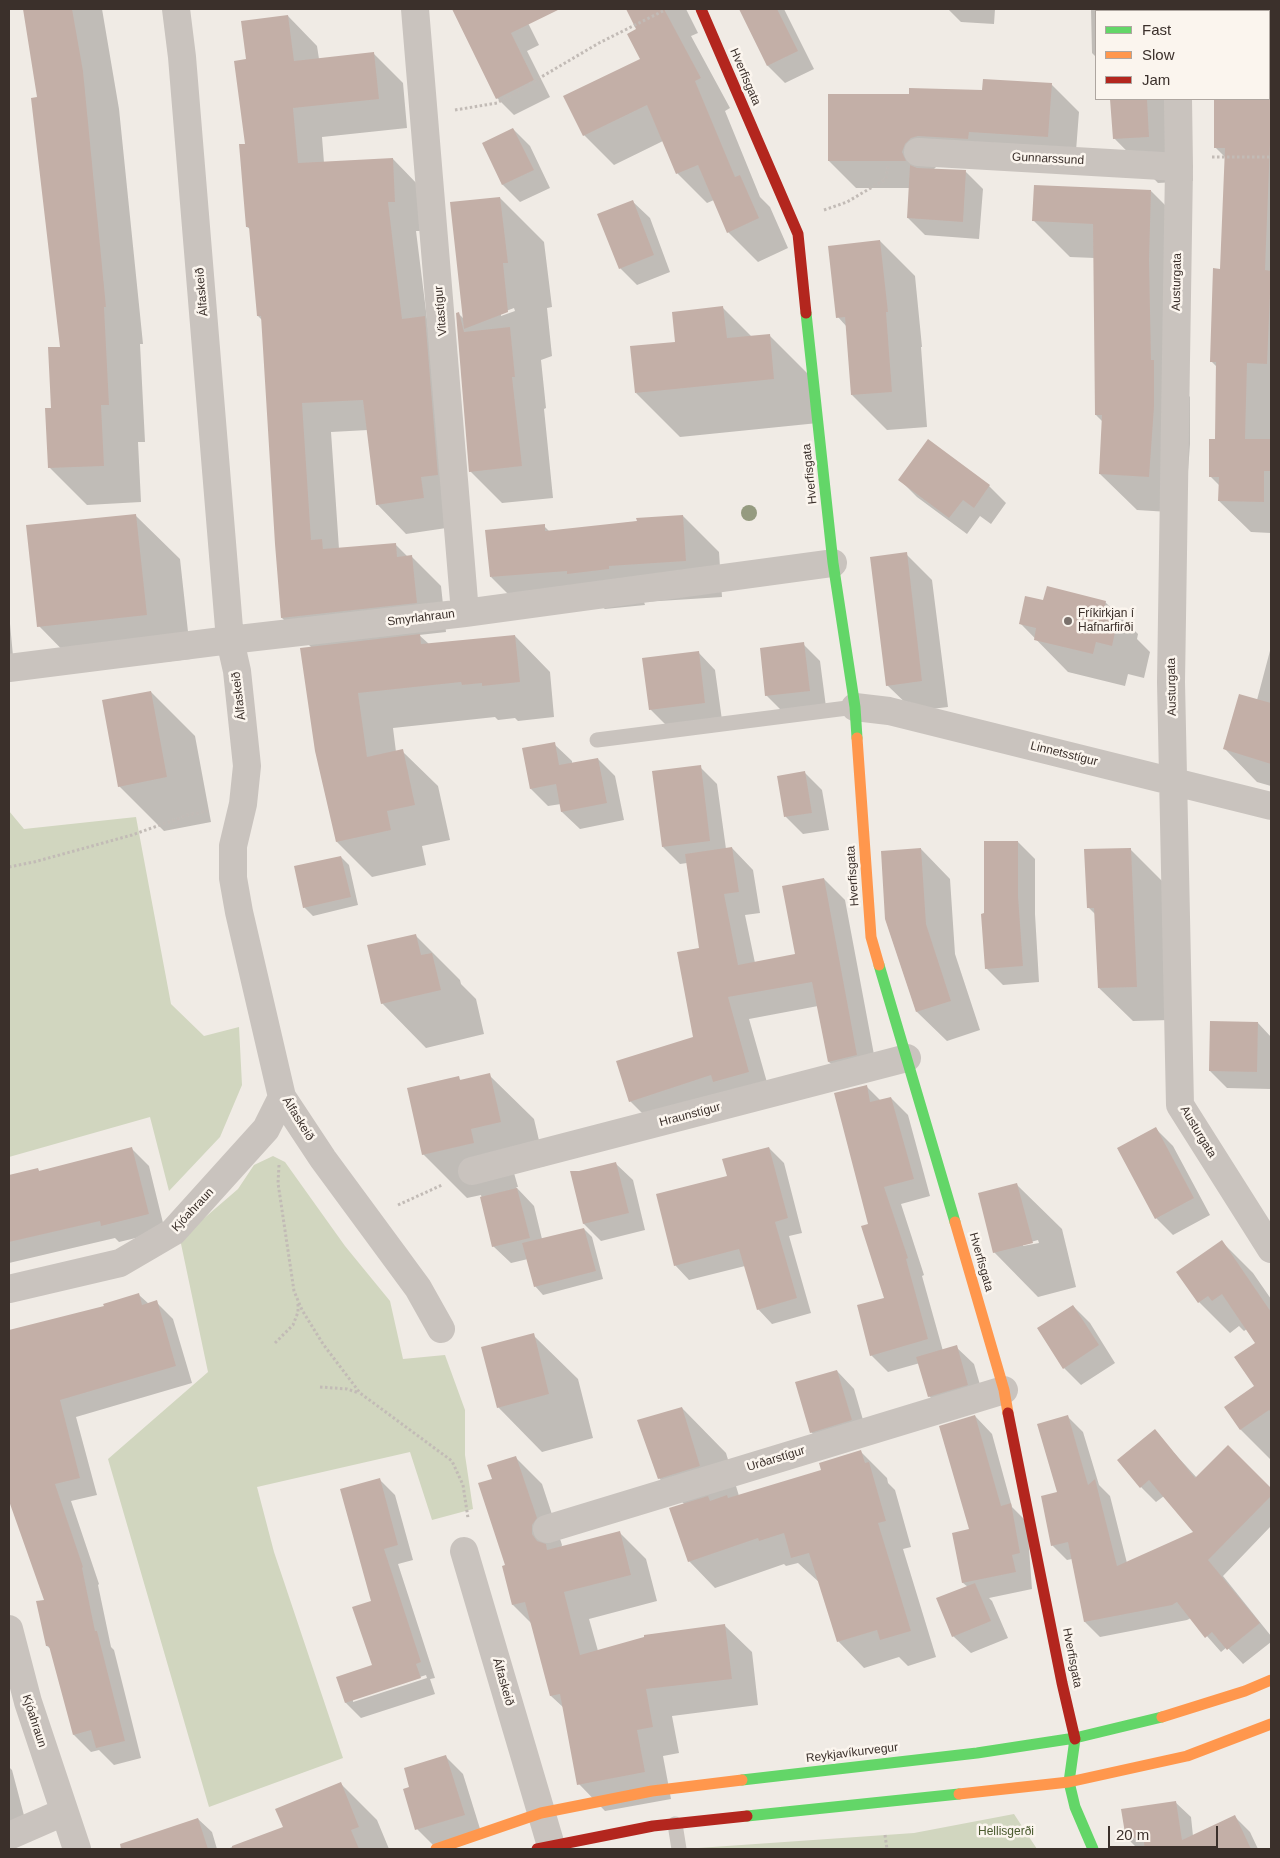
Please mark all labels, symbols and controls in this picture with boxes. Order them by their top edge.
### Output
legend [1095,10,1270,100]
text: Fast [1142,21,1171,38]
street label: Hverfisgata [727,46,763,108]
text: Slow [1142,46,1175,63]
text: Jam [1142,71,1170,88]
street label: Gunnarssund [1012,150,1084,168]
street label: Austurgata [1169,253,1185,311]
street label: Álfaskeið [193,267,211,317]
street label: Vitastígur [432,285,450,337]
street label: Hverfisgata [800,443,820,505]
street label: Smyrlahraun [386,607,456,629]
place label: Fríkirkjan í Hafnarfirði [1078,607,1134,635]
marker: Fríkirkjan í Hafnarfirði [1062,615,1074,627]
street label: Austurgata [1164,658,1180,716]
street label: Álfaskeið [229,671,249,721]
street label: Linnetsstígur [1029,739,1099,769]
street label: Hverfisgata [844,845,862,907]
street label: Álfaskeið [279,1095,317,1143]
street label: Hraunstígur [658,1100,722,1130]
street label: Austurgata [1177,1103,1219,1161]
street label: Kjóahraun [169,1185,217,1235]
street label: Hverfisgata [966,1231,996,1293]
street label: Urðarstígur [745,1443,807,1475]
street label: Hverfisgata [1059,1627,1085,1689]
street label: Álfaskeið [489,1657,517,1707]
street label: Kjóahraun [19,1693,49,1749]
street label: Reykjavíkurvegur [805,1740,899,1766]
scale bar [1110,1816,1220,1848]
park label: Hellisgerði [978,1825,1034,1839]
text: 20 m [1116,1826,1149,1843]

